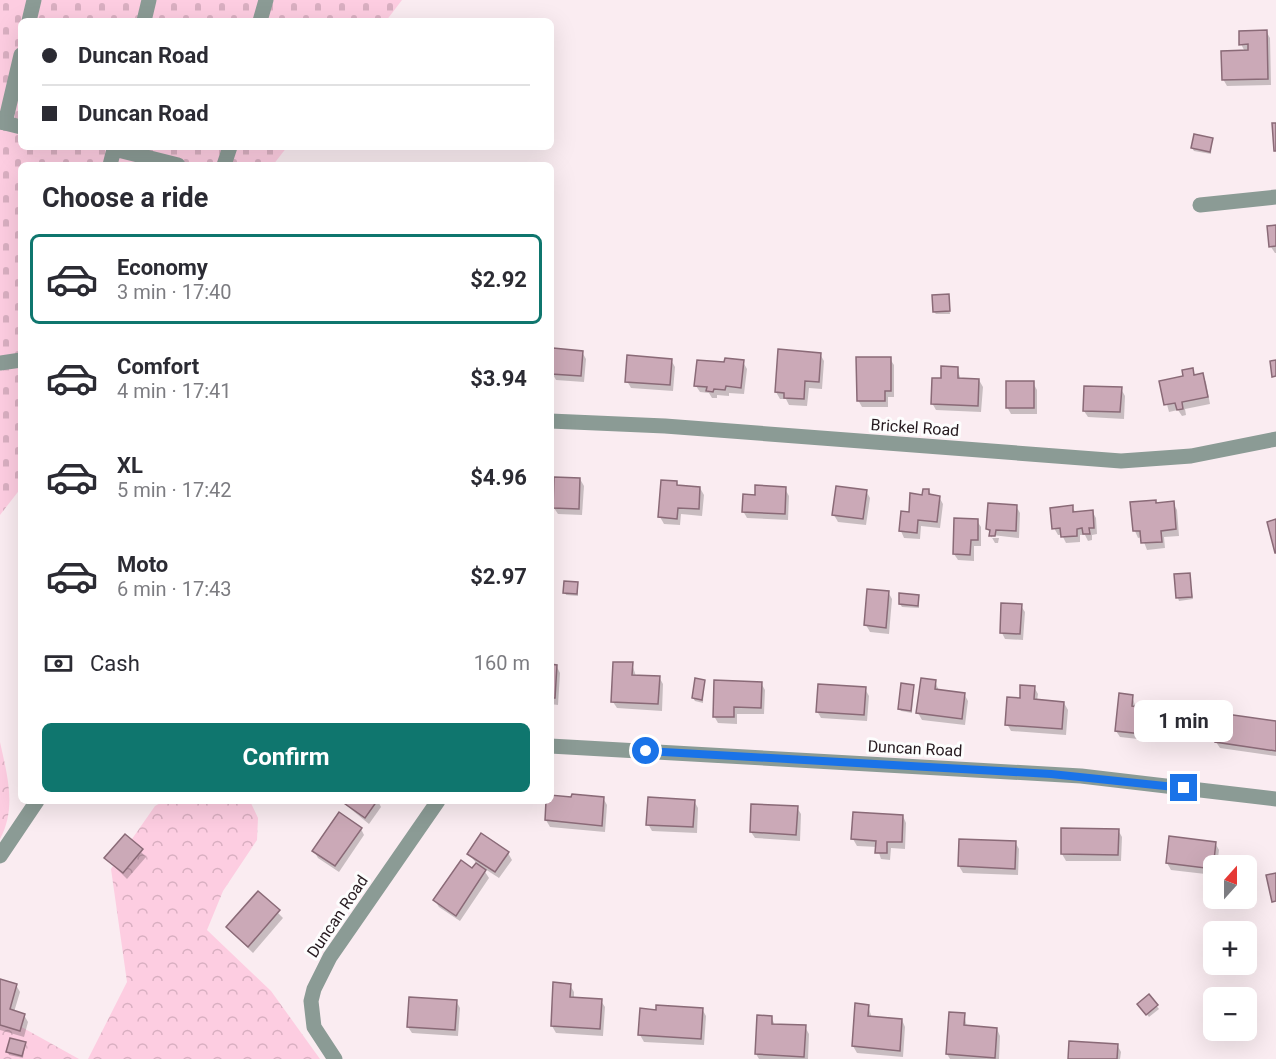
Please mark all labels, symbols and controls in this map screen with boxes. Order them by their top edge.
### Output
text: Duncan Road [78,43,209,68]
text: Duncan Road [78,101,209,126]
text: Choose a ride [42,182,208,214]
icon: car [45,252,99,306]
text: Economy [117,255,208,280]
text: $2.92 [470,267,527,292]
text: 3 min · 17:40 [117,280,232,304]
icon: car [45,351,99,405]
text: Comfort [117,354,199,379]
text: $3.94 [470,366,527,391]
text: 4 min · 17:41 [117,379,232,403]
street label: Brickel Road [870,415,960,440]
icon: car [45,450,99,504]
text: XL [117,453,143,478]
text: $4.96 [470,465,527,490]
text: 5 min · 17:42 [117,478,232,502]
icon: car [45,549,99,603]
text: Moto [117,552,168,577]
text: $2.97 [470,564,527,589]
text: 6 min · 17:43 [117,577,232,601]
icon: cash [42,647,75,680]
text: Cash [90,651,140,676]
text: 160 m [474,651,530,675]
callout: 1 min [1134,701,1234,743]
text: 1 min [1158,709,1209,733]
button: Confirm [42,723,530,792]
route start [632,737,659,764]
street label: Duncan Road [867,737,963,760]
route end [1170,774,1197,801]
north arrow [1203,855,1257,909]
map controls [1203,855,1257,1041]
street label: Duncan Road [303,872,372,961]
button: + [1203,921,1257,975]
button: − [1203,987,1257,1041]

